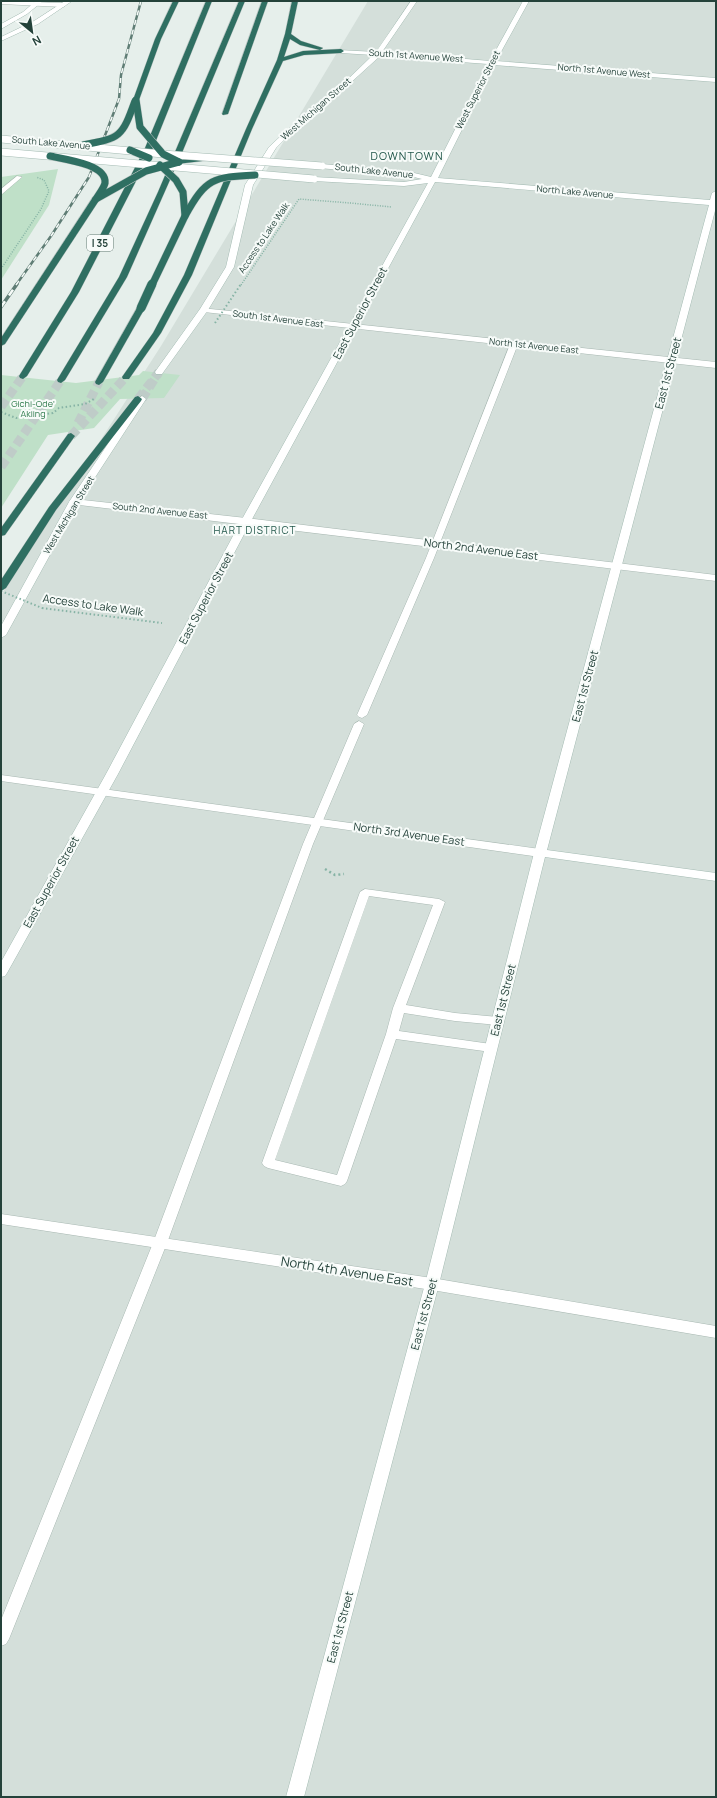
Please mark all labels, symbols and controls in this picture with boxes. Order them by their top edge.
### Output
north arrow [12,12,52,52]
text: N [30,33,44,50]
street label: South 1st Avenue West [368,46,464,65]
street label: West Superior Street [452,48,503,131]
street label: North 1st Avenue West [557,60,651,81]
street label: West Michigan Street [278,74,354,143]
street label: South Lake Avenue [11,133,91,152]
district label: DOWNTOWN [371,148,443,163]
street label: South Lake Avenue [334,160,414,181]
street label: North Lake Avenue [536,182,614,201]
street label: Access to Lake Walk [235,199,292,276]
road number: I 35 [87,235,113,251]
street label: East Superior Street [329,264,390,362]
street label: South 1st Avenue East [232,306,325,331]
street label: North 1st Avenue East [489,334,580,357]
street label: East 1st Street [651,335,684,410]
park label: Gichi-Ode' Akiing [11,397,55,420]
street label: West Michigan Street [40,473,97,556]
street label: South 2nd Avenue East [112,499,209,522]
district label: HART DISTRICT [213,523,297,537]
street label: North 2nd Avenue East [423,534,539,563]
street label: East Superior Street [175,549,236,647]
street label: Access to Lake Walk [42,590,145,619]
street label: East 1st Street [568,648,601,723]
street label: North 3rd Avenue East [352,818,466,849]
street label: East Superior Street [19,833,82,930]
street label: East 1st Street [486,962,519,1037]
street label: North 4th Avenue East [280,1252,414,1290]
street label: East 1st Street [407,1276,440,1351]
street label: East 1st Street [323,1589,356,1664]

